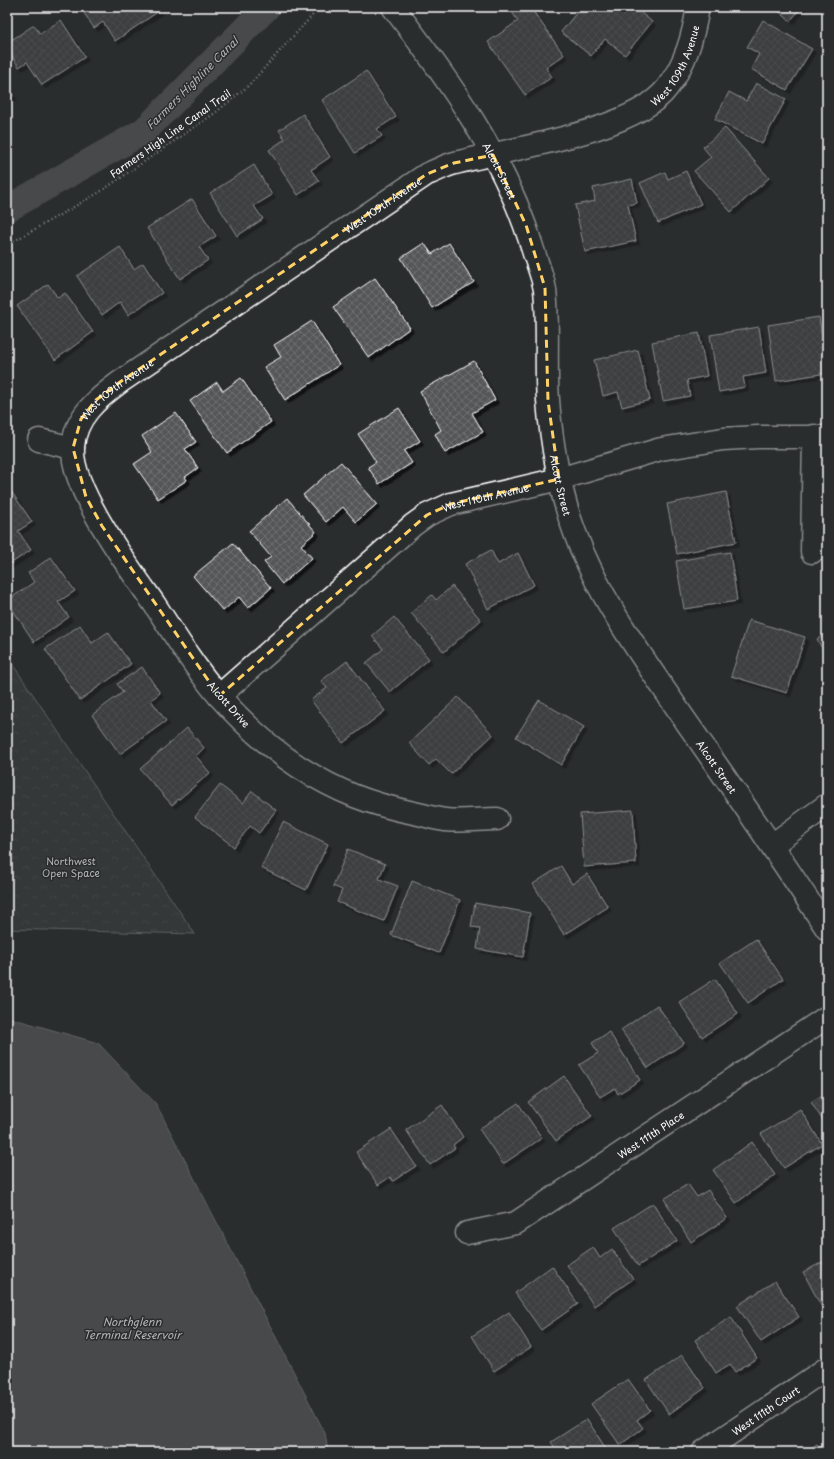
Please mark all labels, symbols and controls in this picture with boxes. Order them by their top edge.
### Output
street label: West 109th Avenue [647,24,702,109]
water label: Farmers Highline Canal [142,32,243,133]
street label: Farmers High Line Canal Trail [106,85,234,181]
street label: Alcott Street [480,139,521,201]
street label: West 109th Avenue [340,173,424,236]
street label: West 109th Avenue [76,354,156,423]
street label: Alcott Street [547,453,576,517]
street label: West 110th Avenue [439,479,531,515]
street label: Alcott Drive [204,678,254,730]
street label: Alcott Street [694,737,741,796]
park label: Northwest Open Space [42,853,100,880]
street label: West 111th Place [614,1107,686,1162]
water label: Northglenn Terminal Reservoir [83,1313,183,1343]
street label: West 111th Court [728,1382,802,1438]

